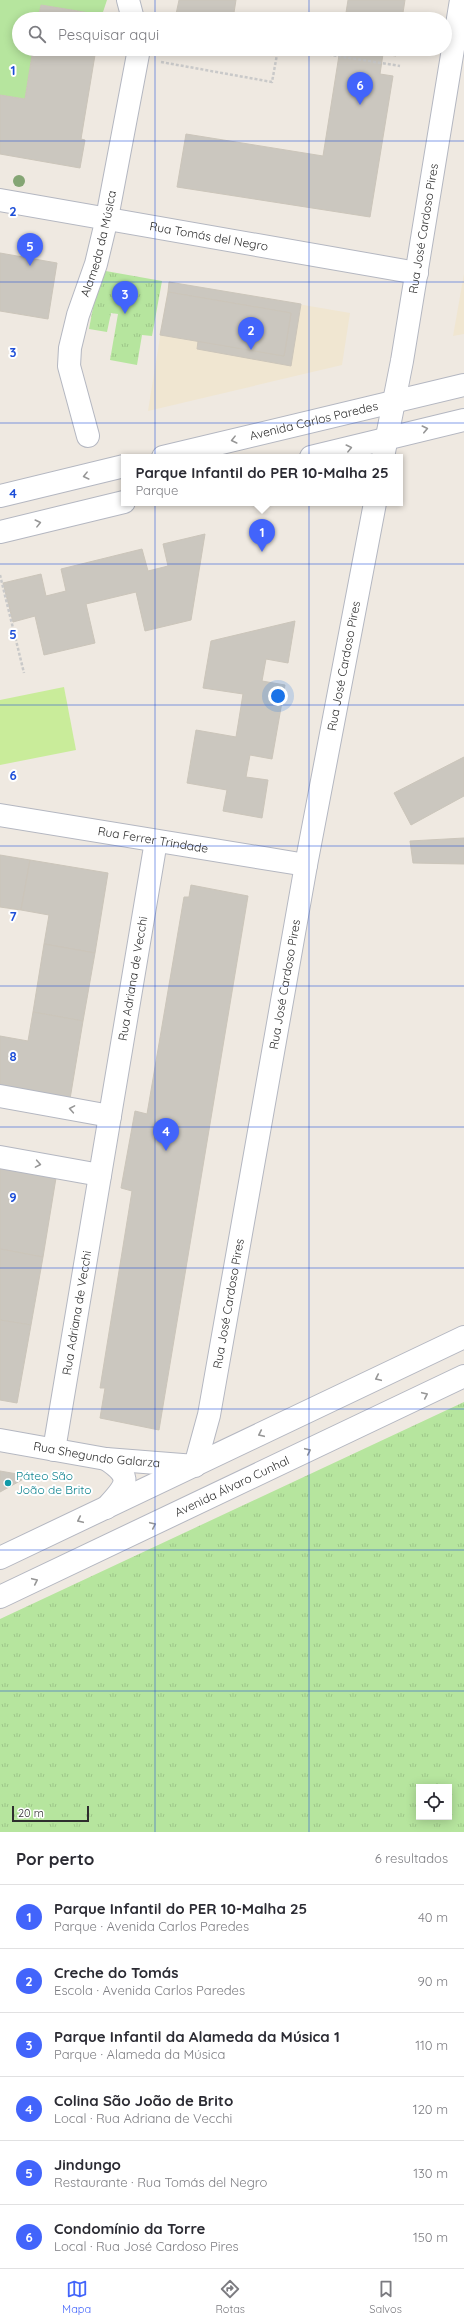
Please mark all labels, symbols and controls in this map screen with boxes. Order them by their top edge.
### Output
search box [12,12,452,56]
icon: search [26,23,48,45]
text: Pesquisar aqui [58,25,159,44]
text: 1 [10,62,16,78]
pin: 6 [347,72,373,105]
street label: Rua José Cardoso Pires [405,162,441,295]
street label: Alameda da Música [77,189,119,299]
text: 2 [9,203,17,219]
street label: Rua Tomás del Negro [148,218,269,254]
pin: 5 [17,233,43,266]
pin: 3 [112,281,138,314]
pin: 2 [238,317,264,350]
text: 3 [10,344,17,360]
street label: Avenida Carlos Paredes [248,398,380,443]
one-way arrow [422,426,428,434]
one-way arrow [231,435,238,444]
one-way arrow [346,444,352,452]
popup [121,454,403,506]
text: Parque Infantil do PER 10-Malha 25 [135,463,389,482]
one-way arrow [83,471,89,479]
text: Parque [135,482,178,498]
text: 4 [9,485,17,501]
one-way arrow [34,519,41,528]
pin: 1 [249,519,275,552]
street label: Rua José Cardoso Pires [324,599,363,732]
text: 5 [9,626,17,642]
your location [268,686,288,706]
text: 6 [9,767,17,783]
street label: Rua Ferrer Trindade [97,823,210,856]
text: 7 [9,908,17,924]
street label: Rua Adriana de Vecchi [115,915,150,1042]
street label: Rua José Cardoso Pires [266,918,303,1051]
text: 8 [9,1048,17,1064]
one-way arrow [69,1105,75,1114]
pin: 4 [153,1118,179,1151]
one-way arrow [35,1159,41,1168]
text: 9 [9,1189,17,1205]
street label: Rua José Cardoso Pires [209,1237,247,1370]
street label: Rua Adriana de Vecchi [59,1249,94,1376]
one-way arrow [375,1373,383,1381]
one-way arrow [421,1392,429,1400]
one-way arrow [258,1429,265,1437]
street label: Rua Shegundo Galarza [32,1438,161,1470]
one-way arrow [304,1448,311,1456]
street label: Avenida Álvaro Cunhal [172,1452,292,1520]
place label: Páteo São João de Brito [16,1468,92,1497]
marker: Páteo São João de Brito [3,1478,13,1488]
one-way arrow [77,1515,85,1523]
one-way arrow [148,1522,156,1530]
one-way arrow [31,1578,39,1586]
map controls [416,1784,452,1820]
button: locate [416,1784,452,1820]
scale bar [12,1804,89,1823]
text: 20 m [18,1806,44,1820]
text: Por perto [16,1848,94,1869]
text: 6 resultados [375,1850,448,1866]
text: Parque Infantil do PER 10-Malha 25 [54,1899,307,1918]
text: 1 [26,1909,32,1925]
text: 40 m [418,1909,448,1925]
text: Parque · Avenida Carlos Paredes [54,1918,249,1934]
text: Creche do Tomás [54,1963,179,1982]
text: 2 [25,1973,33,1989]
text: 90 m [418,1973,448,1989]
text: Escola · Avenida Carlos Paredes [54,1982,245,1998]
text: Parque Infantil da Alameda da Música 1 [54,2027,340,2046]
text: 3 [26,2037,32,2053]
text: 110 m [415,2037,448,2053]
text: Parque · Alameda da Música [54,2046,225,2062]
text: Colina São João de Brito [54,2091,233,2110]
text: 4 [25,2101,33,2117]
text: 120 m [413,2101,448,2117]
text: Local · Rua Adriana de Vecchi [54,2110,232,2126]
text: Jindungo [54,2155,121,2174]
text: 5 [25,2165,33,2181]
text: 130 m [413,2165,448,2181]
text: Restaurante · Rua Tomás del Negro [54,2174,267,2190]
text: Condomínio da Torre [54,2219,205,2238]
text: 6 [25,2229,33,2245]
text: 150 m [413,2229,448,2245]
text: Local · Rua José Cardoso Pires [54,2238,239,2254]
tab: Mapa [62,2278,91,2316]
tab: Rotas [215,2278,245,2316]
tab: Salvos [369,2278,402,2316]

